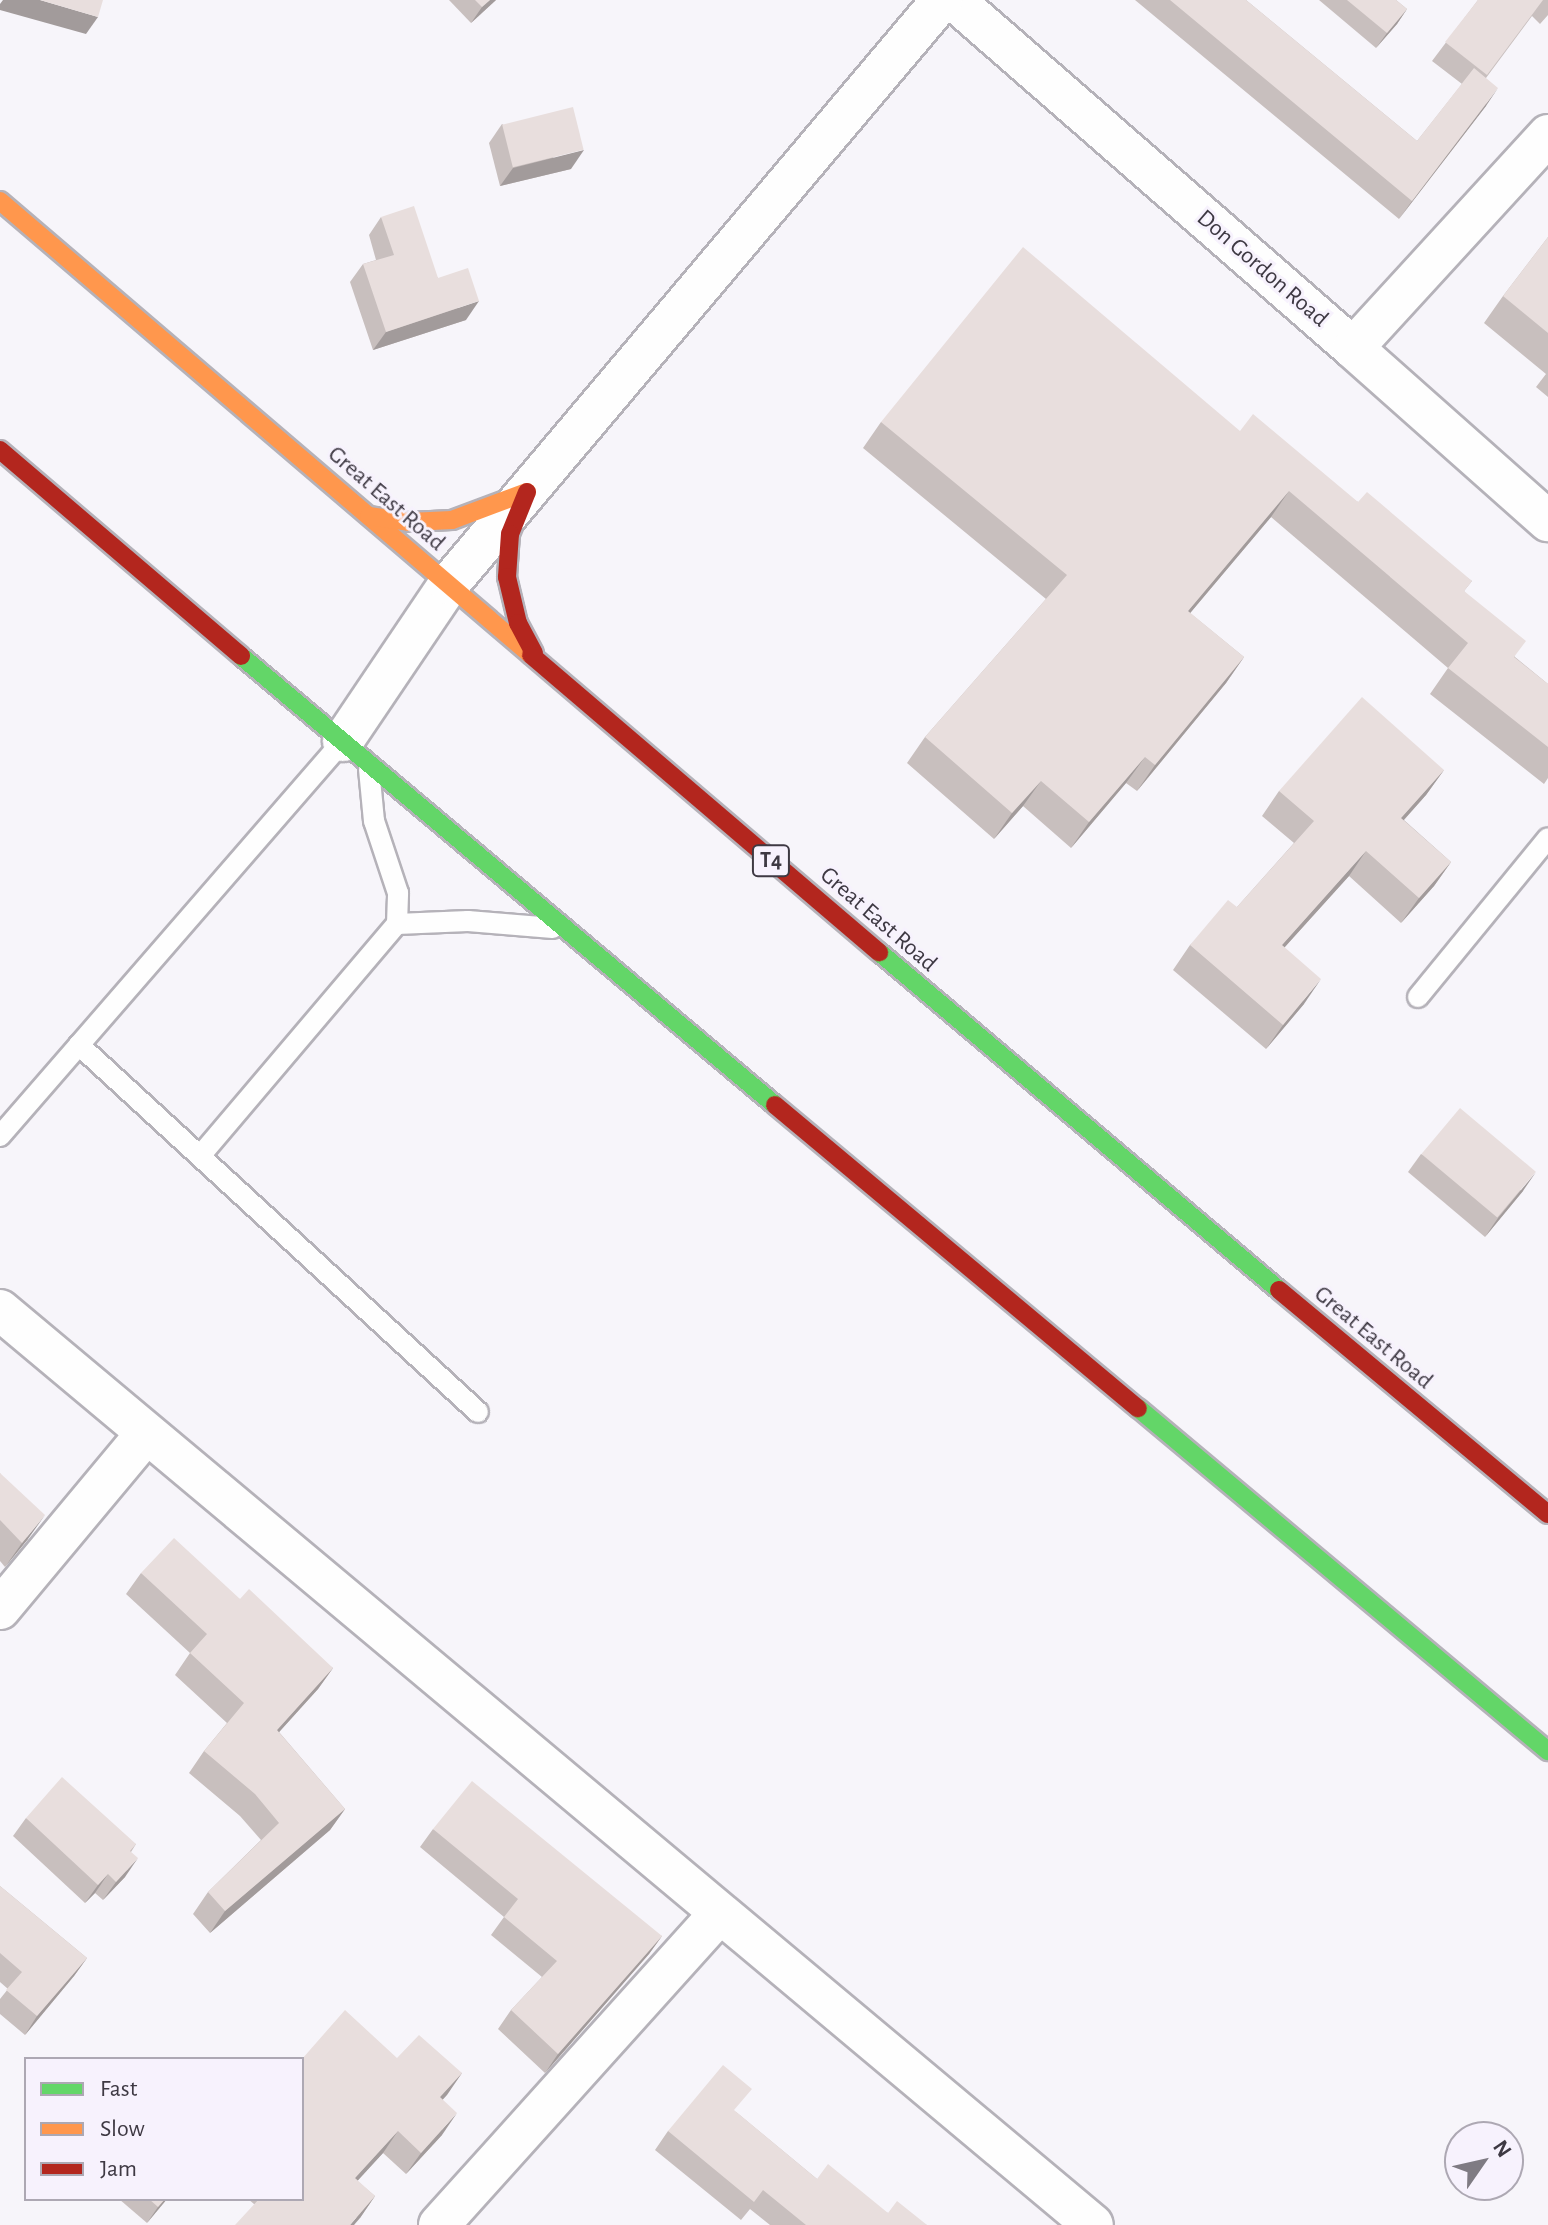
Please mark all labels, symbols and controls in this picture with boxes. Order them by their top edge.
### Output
street label: Don Gordon Road [1190,204,1334,334]
street label: Great East Road [322,440,450,558]
road number: T4 [751,843,791,879]
street label: Great East Road [814,861,942,979]
street label: Great East Road [1308,1280,1438,1396]
legend [24,2057,304,2201]
text: Fast [100,2077,137,2101]
text: Slow [100,2117,145,2141]
north arrow [1444,2121,1524,2201]
text: N [1489,2136,1516,2161]
text: Jam [100,2157,137,2181]

